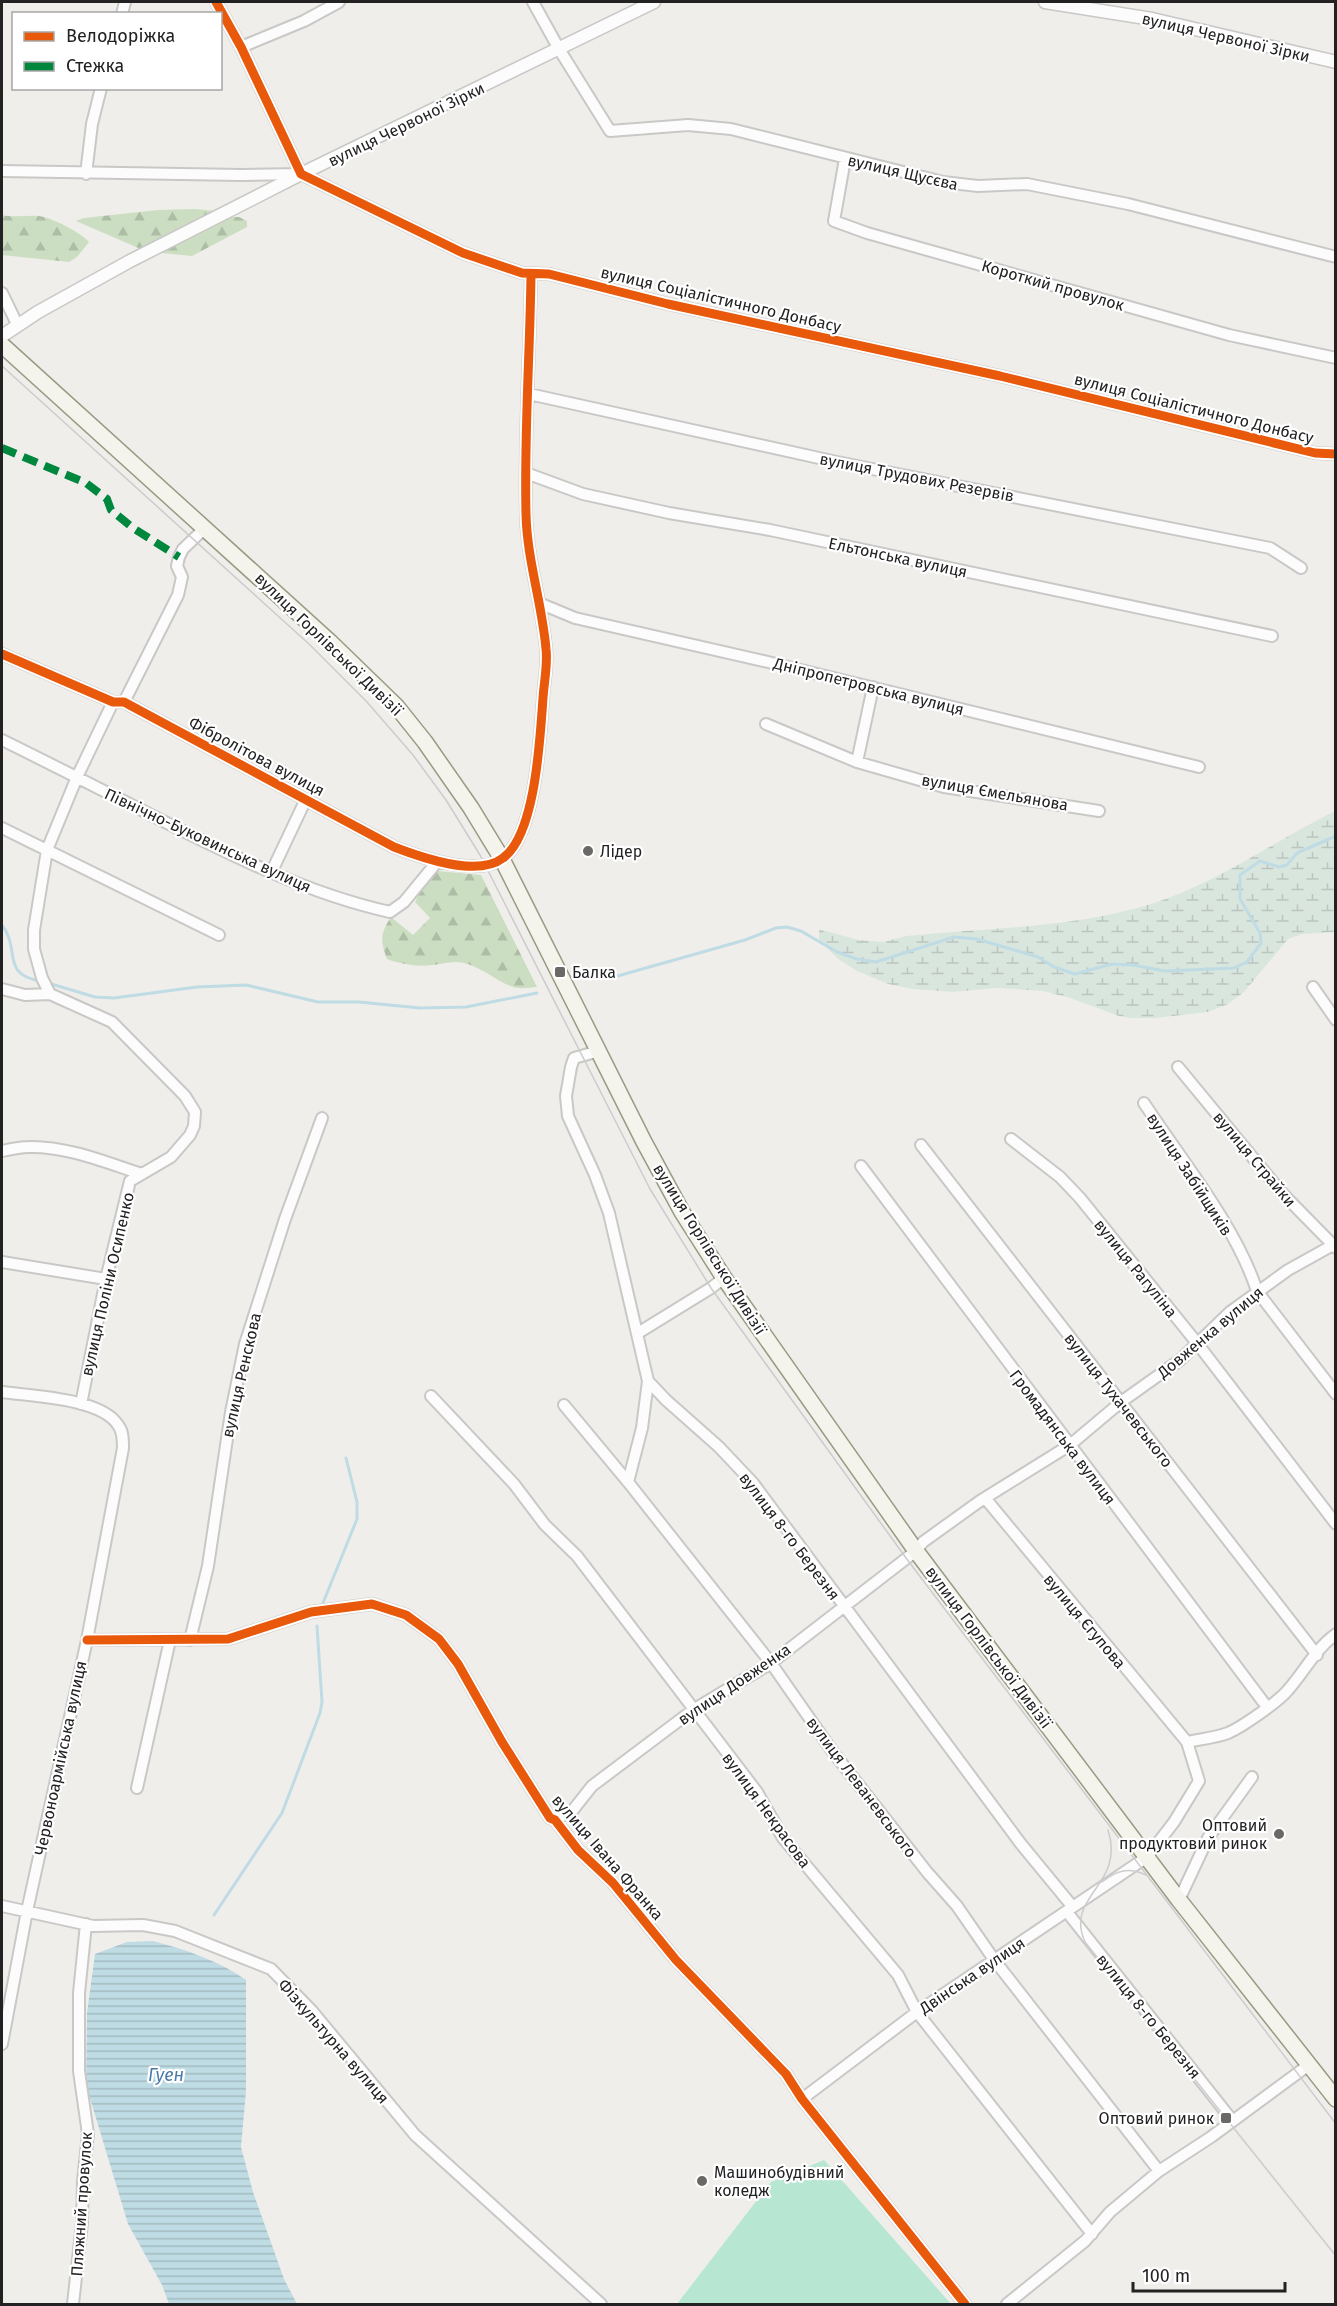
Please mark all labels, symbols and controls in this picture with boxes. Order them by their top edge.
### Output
street label: вулиця Червоної Зірки [1140,9,1312,66]
legend [12,12,222,90]
text: Велодоріжка [66,25,175,47]
text: Стежка [66,55,124,77]
street label: вулиця Червоної Зірки [325,78,488,171]
street label: вулиця Щусєва [846,151,960,194]
street label: Короткий провулок [979,256,1127,315]
street label: вулиця Соціалістичного Донбасу [599,263,843,336]
street label: вулиця Соціалістичного Донбасу [1072,369,1316,448]
street label: вулиця Трудових Резервів [818,449,1016,506]
street label: Ельтонська вулиця [827,533,969,581]
street label: вулиця Горлівської Дивізії [251,569,407,720]
street label: Дніпропетровська вулиця [771,653,966,719]
street label: Фібролітова вулиця [186,713,328,800]
street label: вулиця Ємельянова [920,770,1070,815]
street label: Північно-Буковинська вулиця [102,784,314,897]
place label: Лідер [600,842,642,861]
marker: Лідер [581,844,595,858]
place label: Балка [572,963,616,982]
marker: Балка [553,965,567,979]
street label: вулиця Страйки [1209,1108,1300,1211]
street label: вулиця Забійщиків [1143,1109,1236,1239]
street label: вулиця Горлівської Дивізії [649,1160,770,1339]
street label: вулиця Поліни Осипенко [77,1190,138,1378]
street label: вулиця Рагуліна [1090,1215,1181,1321]
street label: Довженка вулиця [1153,1283,1267,1383]
street label: вулиця Ренскова [218,1311,265,1439]
street label: вулиця Тухачевського [1060,1329,1177,1471]
street label: Громадянська вулиця [1006,1366,1120,1509]
street label: вулиця 8-го Березня [735,1469,844,1604]
street label: вулиця Горлівської Дивізії [921,1563,1056,1732]
street label: вулиця Єгупова [1040,1570,1130,1672]
street label: вулиця Довженка [674,1640,794,1729]
street label: Червоноармійська вулиця [31,1659,90,1857]
street label: вулиця Леваневського [803,1713,921,1861]
street label: вулиця Некрасова [718,1749,815,1872]
street label: вулиця Івана Франка [548,1791,667,1924]
place label: Оптовий продуктовий ринок [1119,1816,1268,1853]
marker: Оптовий продуктовий ринок [1272,1827,1286,1841]
street label: Двінська вулиця [915,1933,1029,2018]
street label: вулиця 8-го Березня [1092,1950,1205,2083]
street label: Фізкультурна вулиця [274,1975,393,2108]
water label: Гуен [148,2064,184,2086]
place label: Оптовий ринок [1099,2109,1215,2128]
marker: Оптовий ринок [1219,2111,1233,2125]
street label: Пляжний провулок [67,2130,96,2277]
place label: Машинобудівний коледж [714,2163,844,2200]
marker: Машинобудівний коледж [695,2174,709,2188]
scale bar [1133,2255,1284,2293]
text: 100 m [1142,2265,1190,2287]

